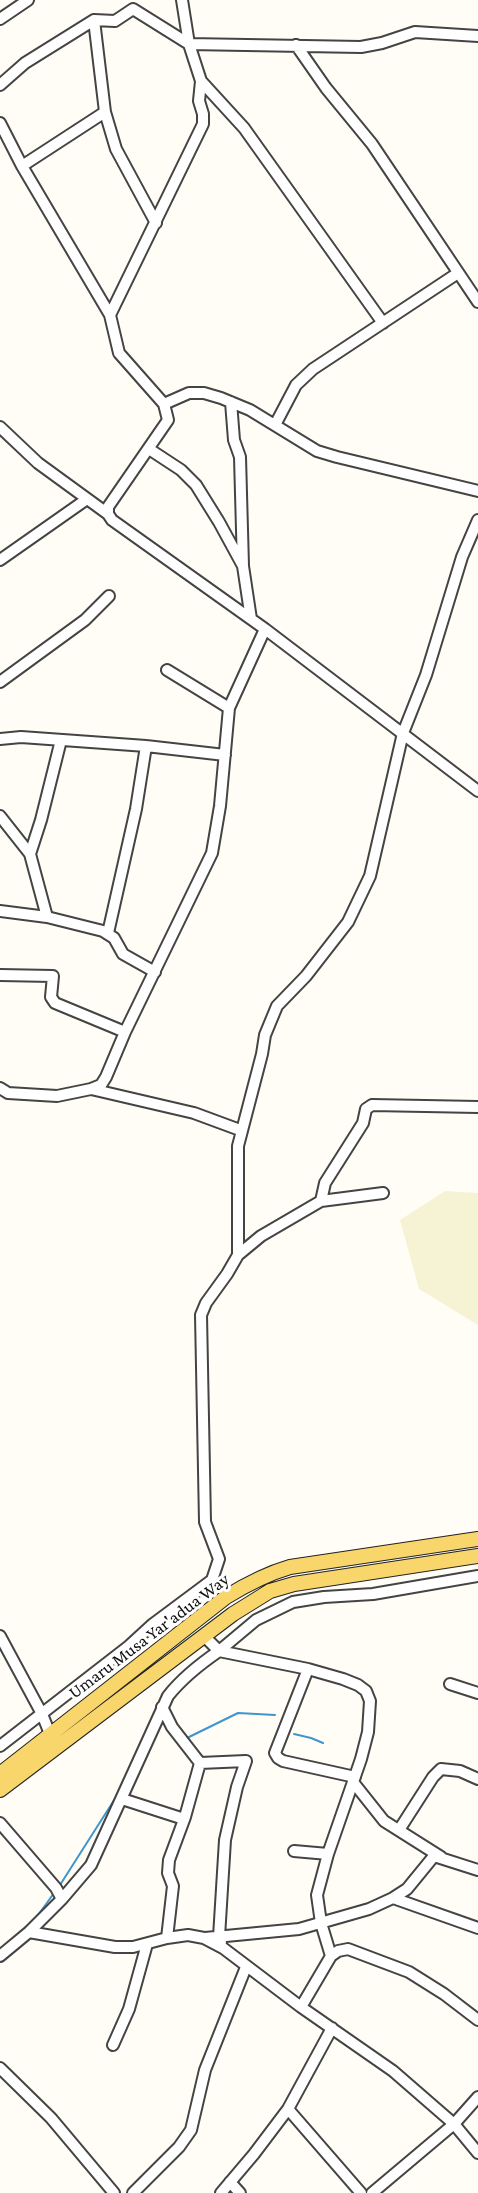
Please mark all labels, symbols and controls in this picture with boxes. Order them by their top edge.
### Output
street label: Umaru Musa Yar'adua Way [64,1569,234,1703]

